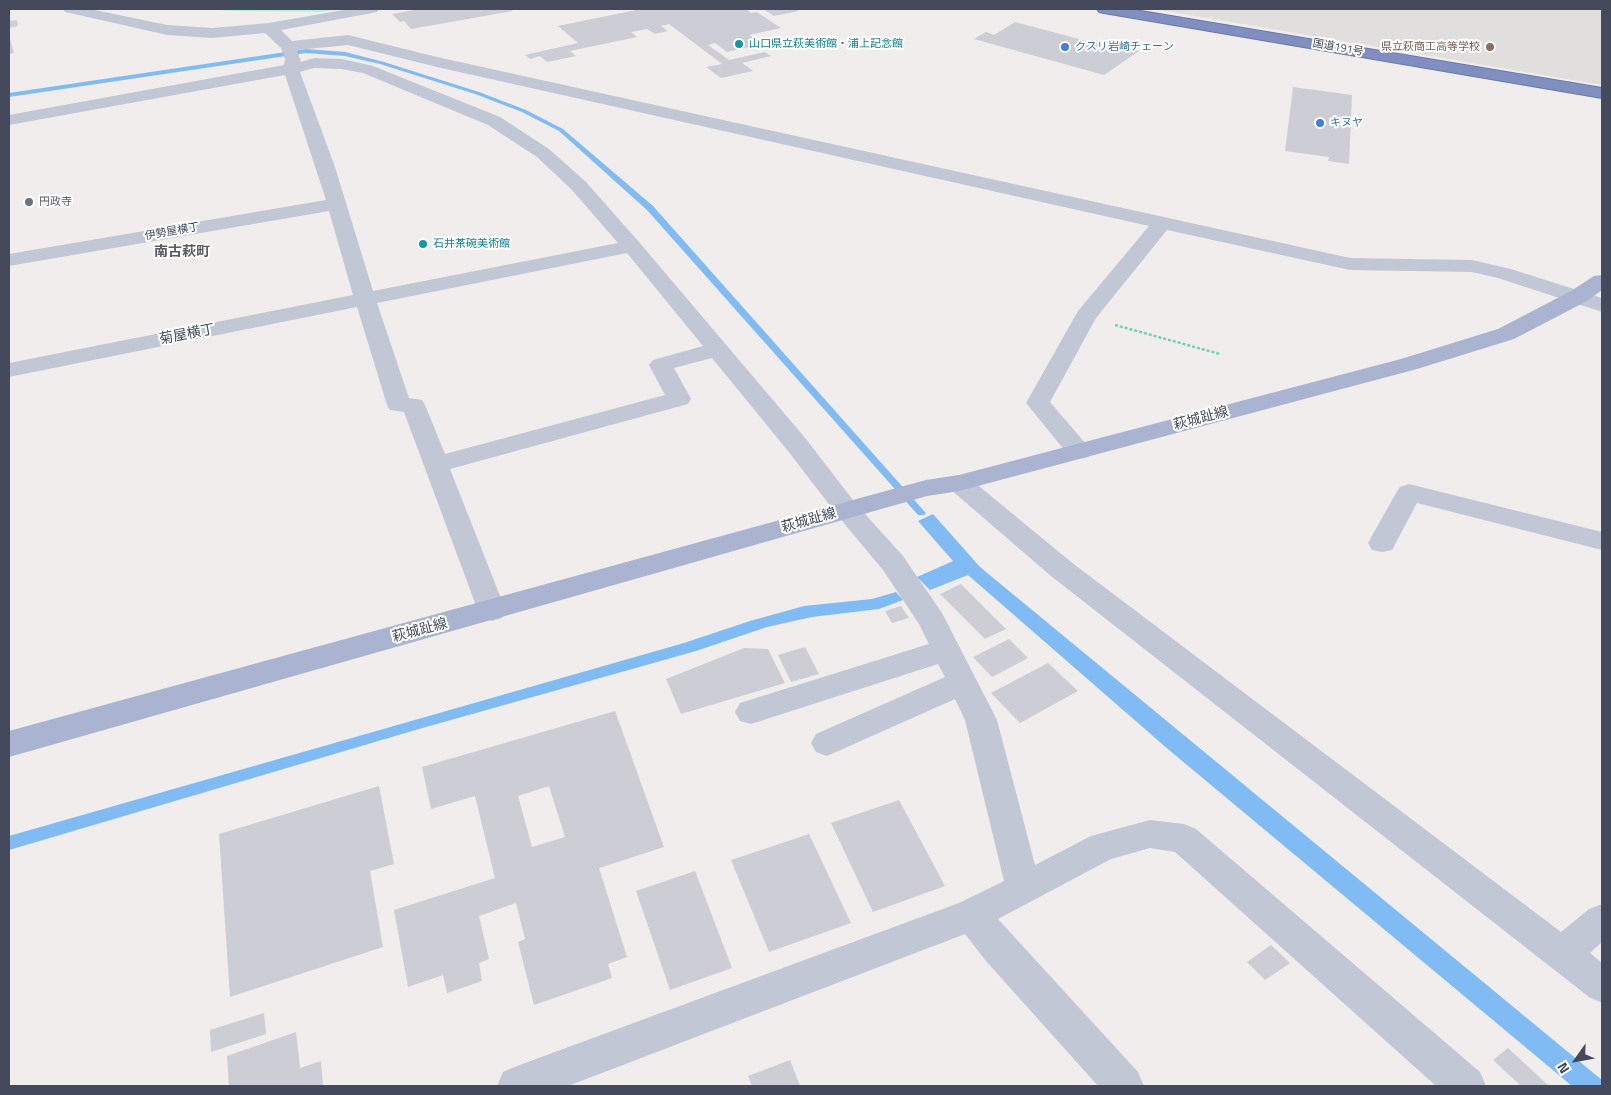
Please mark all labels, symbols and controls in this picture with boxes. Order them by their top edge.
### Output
place label: 山口県立萩美術館・浦上記念館 [749,37,903,51]
street label: 国道191号 [1312,37,1364,59]
marker: 山口県立萩美術館・浦上記念館 [733,38,745,50]
place label: クスリ岩崎チェーン [1075,40,1174,54]
place label: 県立萩商工高等学校 [1381,40,1480,54]
marker: クスリ岩崎チェーン [1059,41,1071,53]
marker: 県立萩商工高等学校 [1484,41,1496,53]
place label: キヌヤ [1330,116,1363,130]
marker: キヌヤ [1314,117,1326,129]
place label: 円政寺 [39,195,72,209]
marker: 円政寺 [23,196,35,208]
street label: 伊勢屋横丁 [144,221,200,243]
place label: 石井茶碗美術館 [433,237,510,251]
marker: 石井茶碗美術館 [417,238,429,250]
district label: 南古萩町 [154,245,210,261]
street label: 菊屋横丁 [158,321,216,349]
street label: 萩城趾線 [1172,404,1230,434]
street label: 萩城趾線 [780,505,838,537]
street label: 萩城趾線 [391,616,449,646]
north arrow [1551,1035,1601,1085]
text: N [1551,1059,1574,1078]

